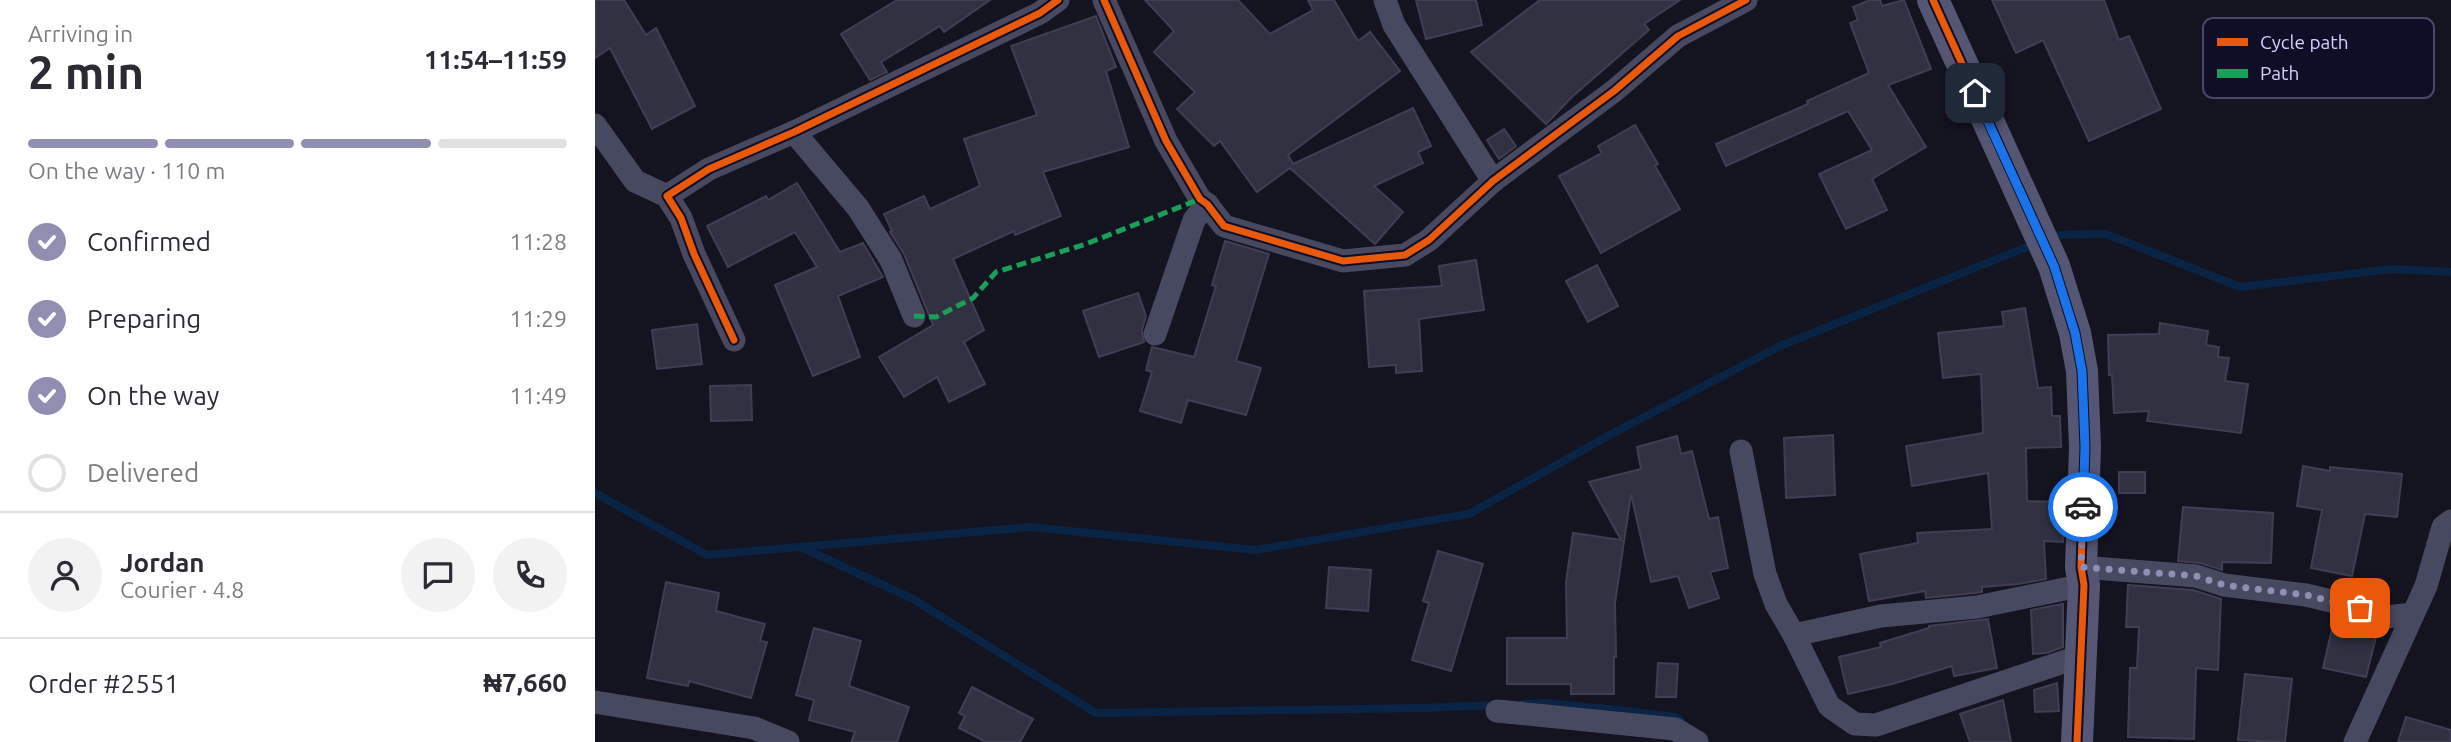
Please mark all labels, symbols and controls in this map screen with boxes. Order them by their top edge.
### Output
legend [2203,18,2434,98]
text: Arriving in [28,21,133,46]
text: Cycle path [2260,31,2349,53]
text: 11:54–11:59 [424,45,567,74]
text: 2 min [28,46,144,98]
text: Path [2260,62,2299,84]
pin [1945,63,2005,123]
icon: home [1956,74,1994,112]
text: On the way · 110 m [28,158,225,183]
icon: check [28,223,66,261]
text: Confirmed [87,227,211,256]
text: 11:28 [509,229,567,254]
icon: check [28,300,66,338]
text: Preparing [87,304,201,333]
text: 11:29 [509,306,567,331]
icon: check [28,377,66,415]
text: On the way [87,381,219,410]
text: 11:49 [509,383,567,408]
text: Delivered [87,458,199,487]
courier [2048,472,2118,542]
icon: car [2064,488,2102,526]
button: person [28,538,102,612]
button: chat [401,538,475,612]
button: phone [493,538,567,612]
text: Jordan [120,548,205,577]
text: Courier · 4.8 [120,577,244,602]
pin [2330,578,2390,638]
icon: bag [2341,589,2379,627]
text: ₦7,660 [483,668,567,697]
text: Order #2551 [28,669,179,698]

